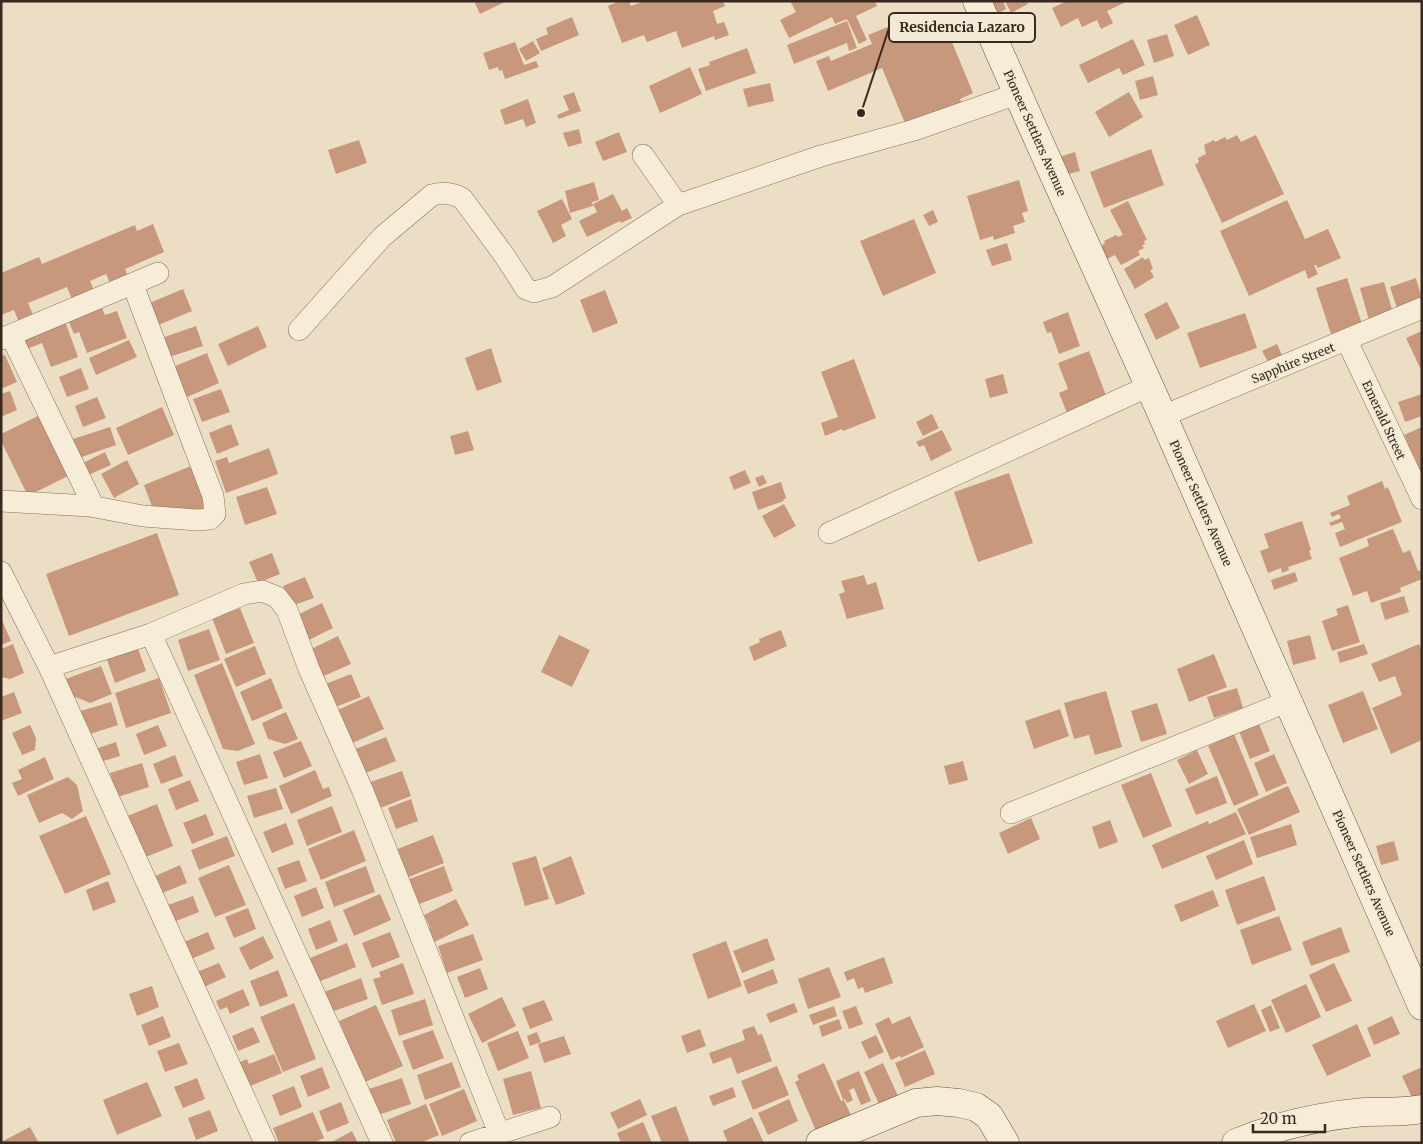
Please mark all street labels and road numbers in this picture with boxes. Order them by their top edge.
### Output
street label: Pioneer Settlers Avenue [1000,68,1070,198]
street label: Sapphire Street [1249,339,1337,387]
street label: Emerald Street [1359,378,1409,462]
street label: Pioneer Settlers Avenue [1166,438,1236,568]
street label: Pioneer Settlers Avenue [1329,808,1399,938]

